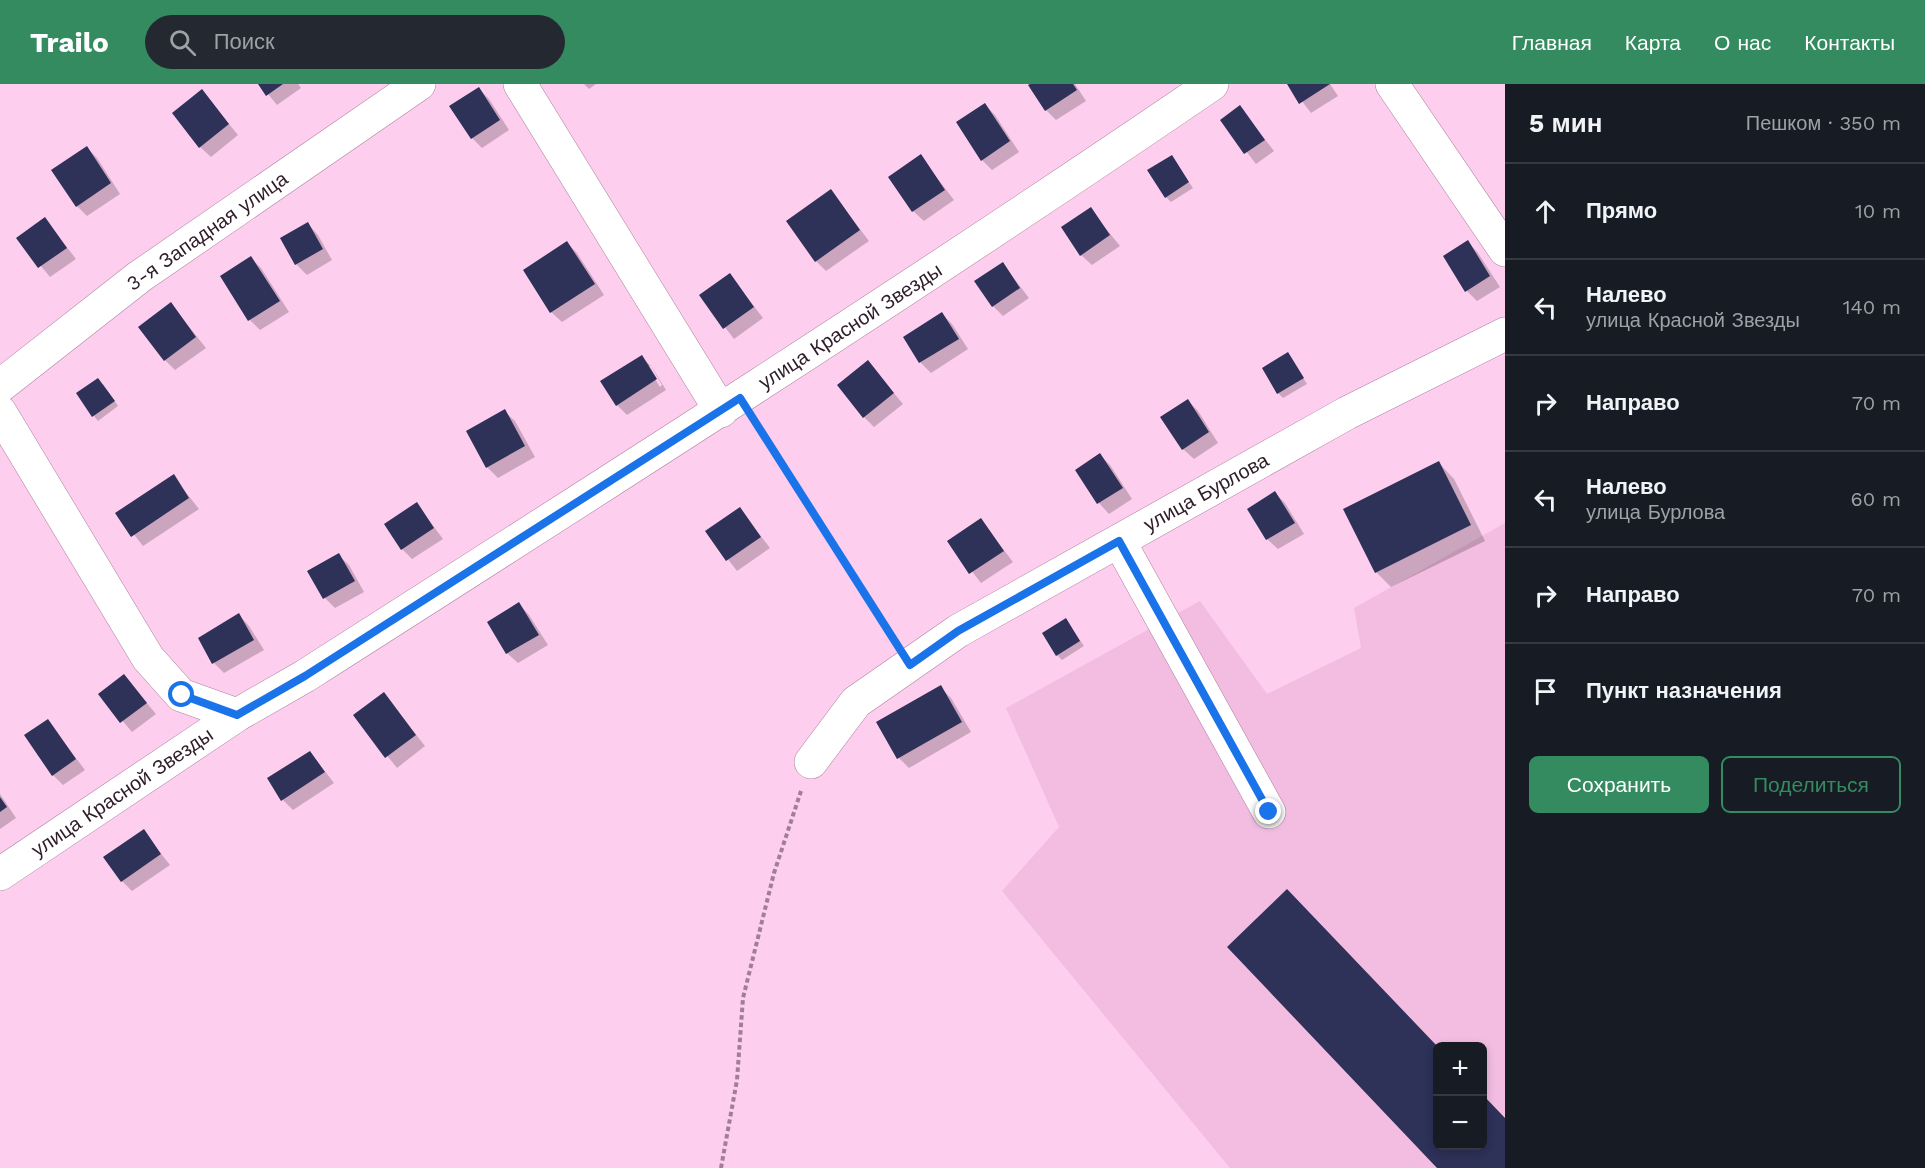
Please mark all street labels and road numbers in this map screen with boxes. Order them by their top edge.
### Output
street label: 3-я Западная улица [122,166,293,296]
street label: улица Красной Звезды [754,258,946,394]
street label: улица Бурлова [1139,447,1273,536]
street label: улица Красной Звезды [27,722,217,862]

